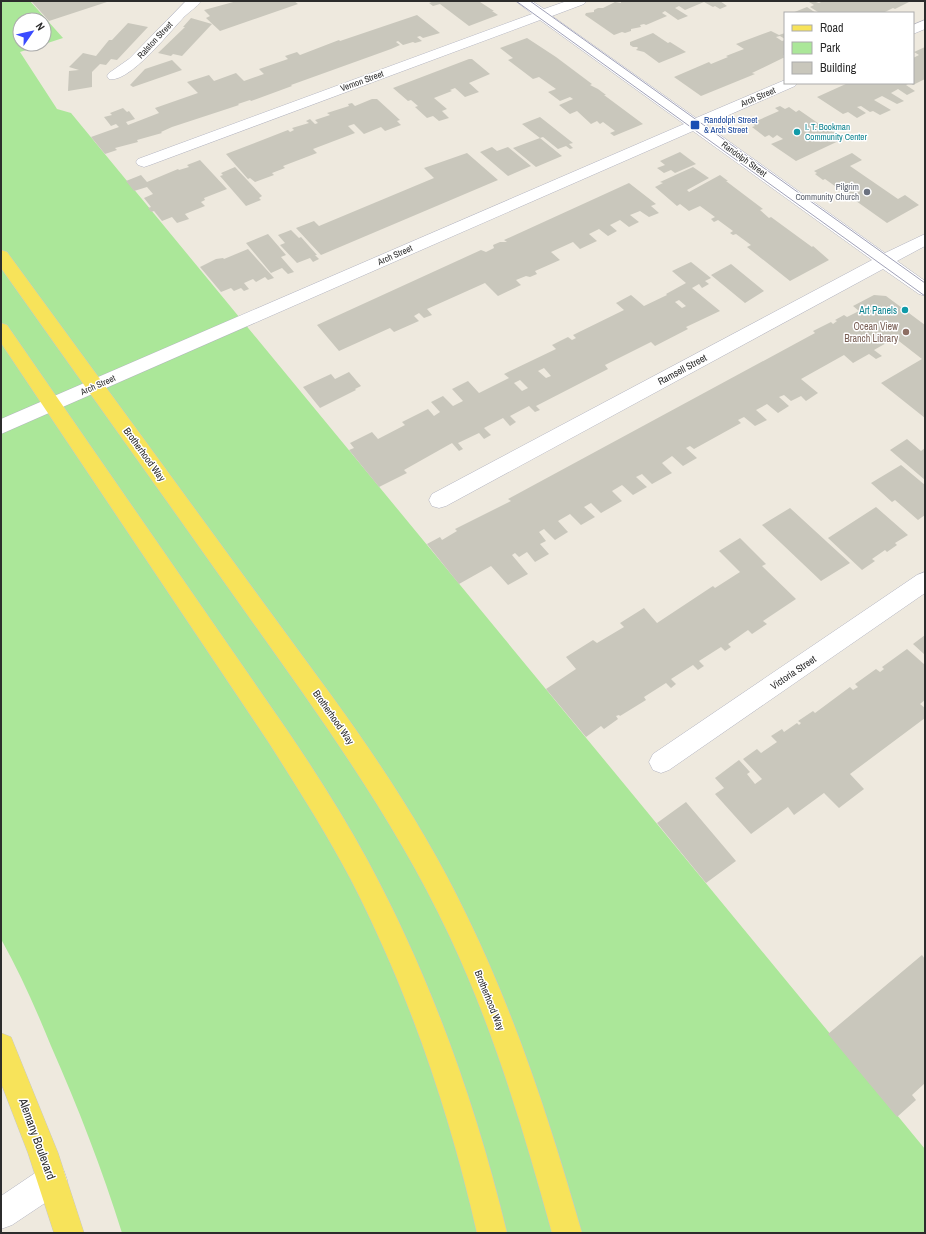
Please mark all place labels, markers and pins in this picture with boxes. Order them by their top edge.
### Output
place label: Randolph Street & Arch Street [704,114,757,136]
marker: Randolph Street & Arch Street [689,119,701,131]
place label: I. T. Bookman Community Center [805,121,867,143]
marker: I. T. Bookman Community Center [792,127,802,137]
place label: Pilgrim Community Church [795,181,859,203]
marker: Pilgrim Community Church [862,187,872,197]
place label: Art Panels [858,304,897,317]
marker: Art Panels [900,305,910,315]
place label: Ocean View Branch Library [844,320,899,345]
marker: Ocean View Branch Library [901,327,911,337]

